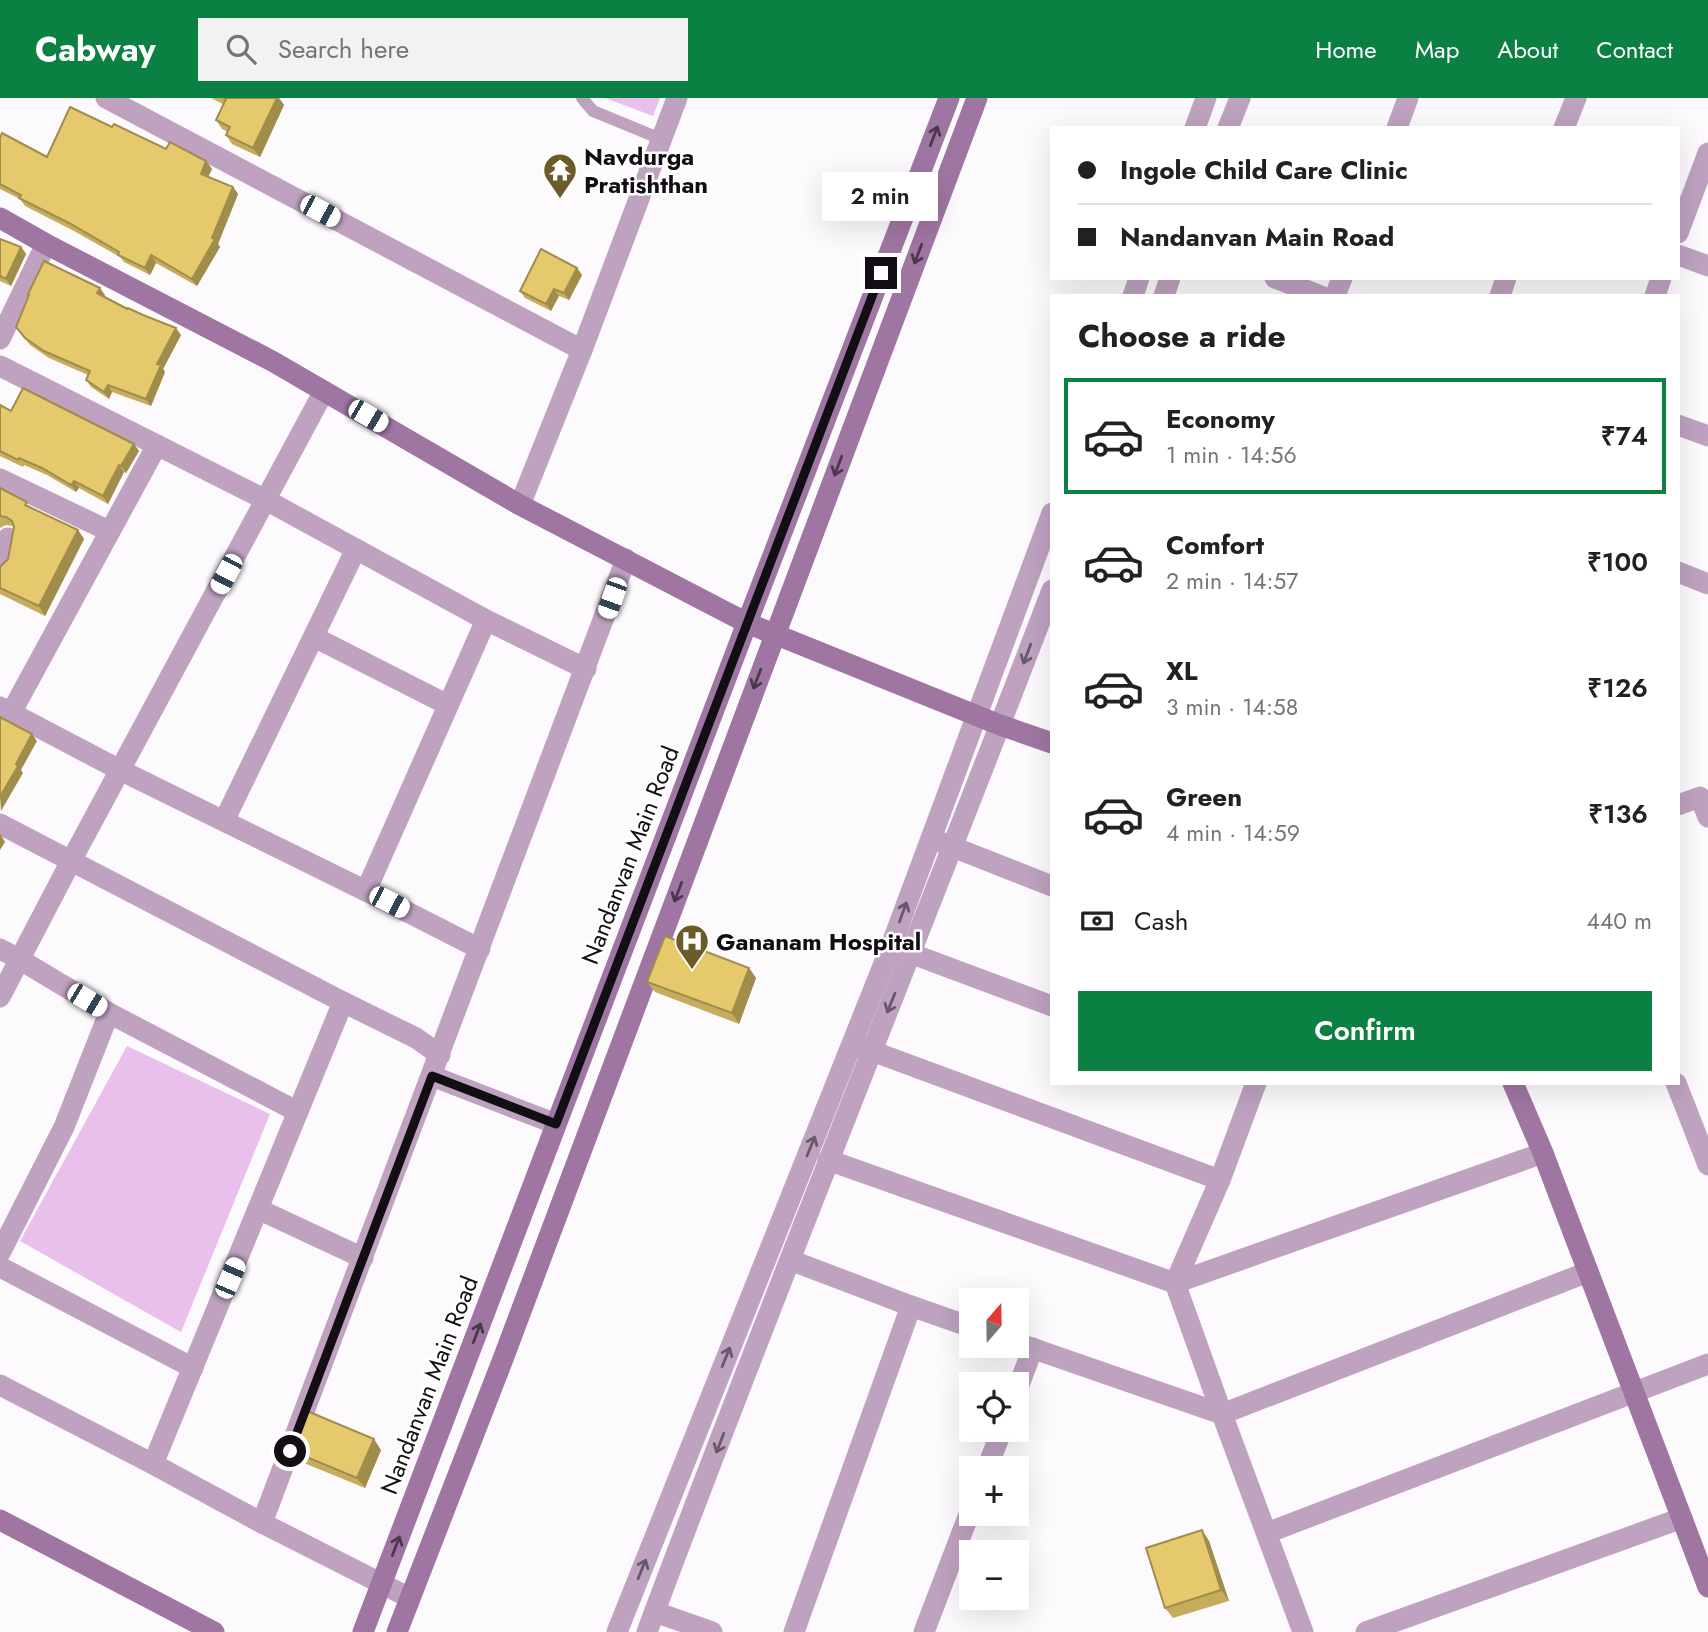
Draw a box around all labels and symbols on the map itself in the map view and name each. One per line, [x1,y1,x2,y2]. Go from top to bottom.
one-way arrow [929,126,942,148]
place label: Navdurga Pratishthan [584,139,708,202]
temple icon: Navdurga Pratishthan [541,151,579,200]
callout: 2 min [823,172,939,220]
car [297,192,344,230]
one-way arrow [911,242,923,264]
route end [865,257,897,289]
car [345,396,392,436]
one-way arrow [830,455,843,477]
car [207,551,246,597]
car [595,575,630,621]
one-way arrow [1020,642,1033,664]
one-way arrow [750,668,763,690]
street label: Nandanvan Main Road [572,741,688,969]
one-way arrow [670,881,683,903]
car [366,883,413,921]
one-way arrow [898,901,910,923]
hospital icon: Gananam Hospital [673,922,711,971]
place label: Gananam Hospital [716,924,921,959]
car [64,980,111,1020]
one-way arrow [884,991,897,1013]
one-way arrow [806,1136,819,1158]
car [213,1255,248,1301]
street label: Nandanvan Main Road [371,1271,487,1499]
north arrow [959,1288,1029,1358]
one-way arrow [472,1322,485,1344]
one-way arrow [721,1347,734,1369]
one-way arrow [712,1431,725,1453]
route start [274,1435,306,1467]
one-way arrow [391,1535,404,1557]
one-way arrow [636,1558,649,1580]

